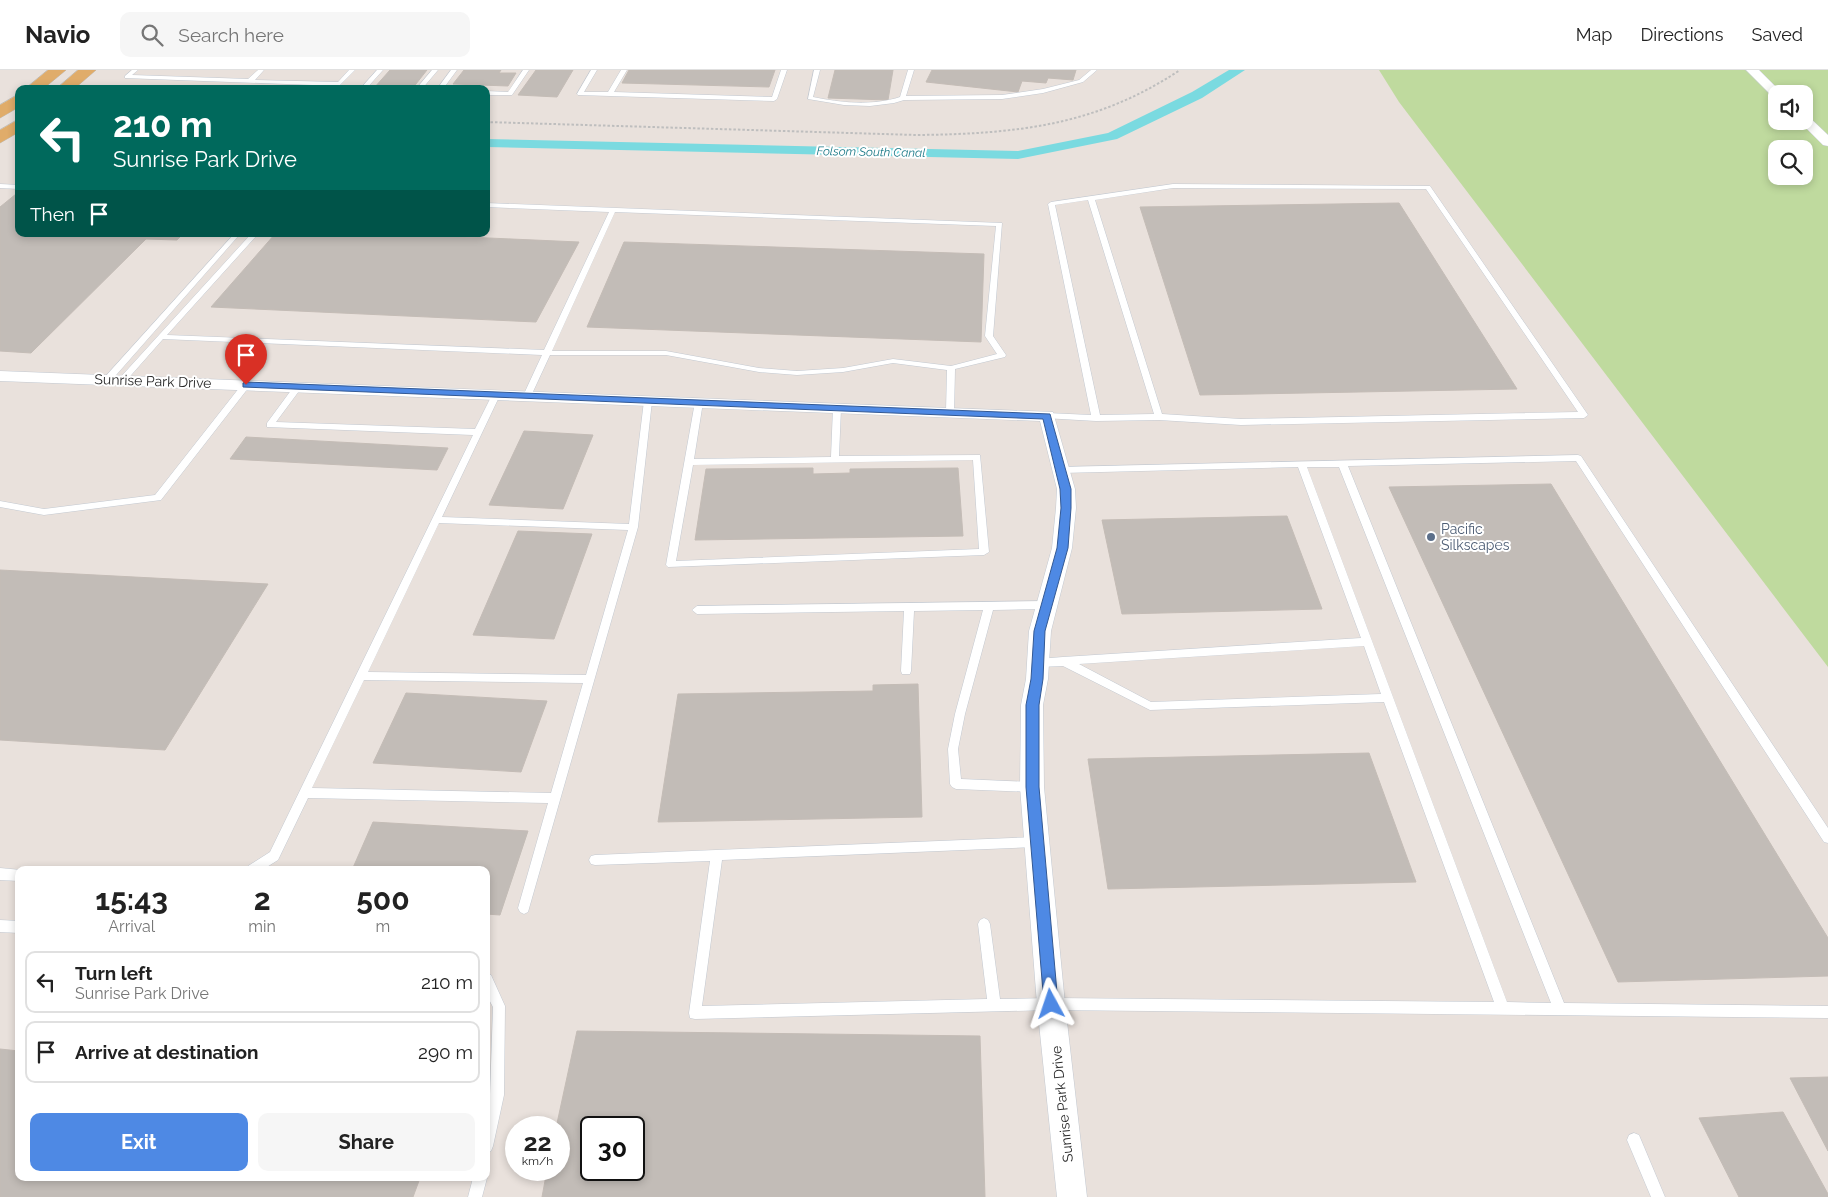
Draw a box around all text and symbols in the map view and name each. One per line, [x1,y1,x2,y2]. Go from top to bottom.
search box [120,12,470,57]
text: Navio [25,20,90,49]
icon: search [138,21,166,49]
text: Search here [178,24,284,46]
text: Map [1576,24,1612,45]
text: Directions [1640,24,1724,45]
text: Saved [1752,24,1803,45]
map controls [1768,85,1813,185]
button: sound [1768,85,1813,130]
text: 210 m [113,104,213,145]
icon: left [30,105,95,170]
button: search [1768,140,1813,185]
water label: Folsom South Canal [816,144,926,160]
text: Sunrise Park Drive [113,146,297,172]
icon: arrive [85,200,113,228]
text: Then [30,203,75,225]
pin [225,334,267,385]
icon: arrive [232,341,260,369]
street label: Sunrise Park Drive [94,371,212,391]
place label: Pacific Silkscapes [1441,521,1510,553]
marker: Pacific Silkscapes [1425,531,1437,543]
text: 15:43 [95,882,168,917]
text: 2 [254,882,271,917]
text: 500 [356,882,410,917]
text: Arrival [108,917,155,936]
text: min [248,917,276,936]
text: m [376,917,390,936]
text: Turn left [75,962,152,984]
icon: left [32,968,60,996]
text: 210 m [421,971,473,993]
position arrow [1024,977,1076,1029]
text: Sunrise Park Drive [75,984,209,1003]
icon: arrive [32,1038,60,1066]
text: Arrive at destination [75,1041,259,1063]
text: 290 m [418,1041,473,1063]
street label: Sunrise Park Drive [1048,1045,1076,1163]
button: Exit [30,1113,248,1171]
button: Share [258,1113,475,1171]
speed limit sign: 30 [580,1116,645,1181]
text: 22 [523,1127,552,1157]
text: km/h [522,1154,553,1168]

